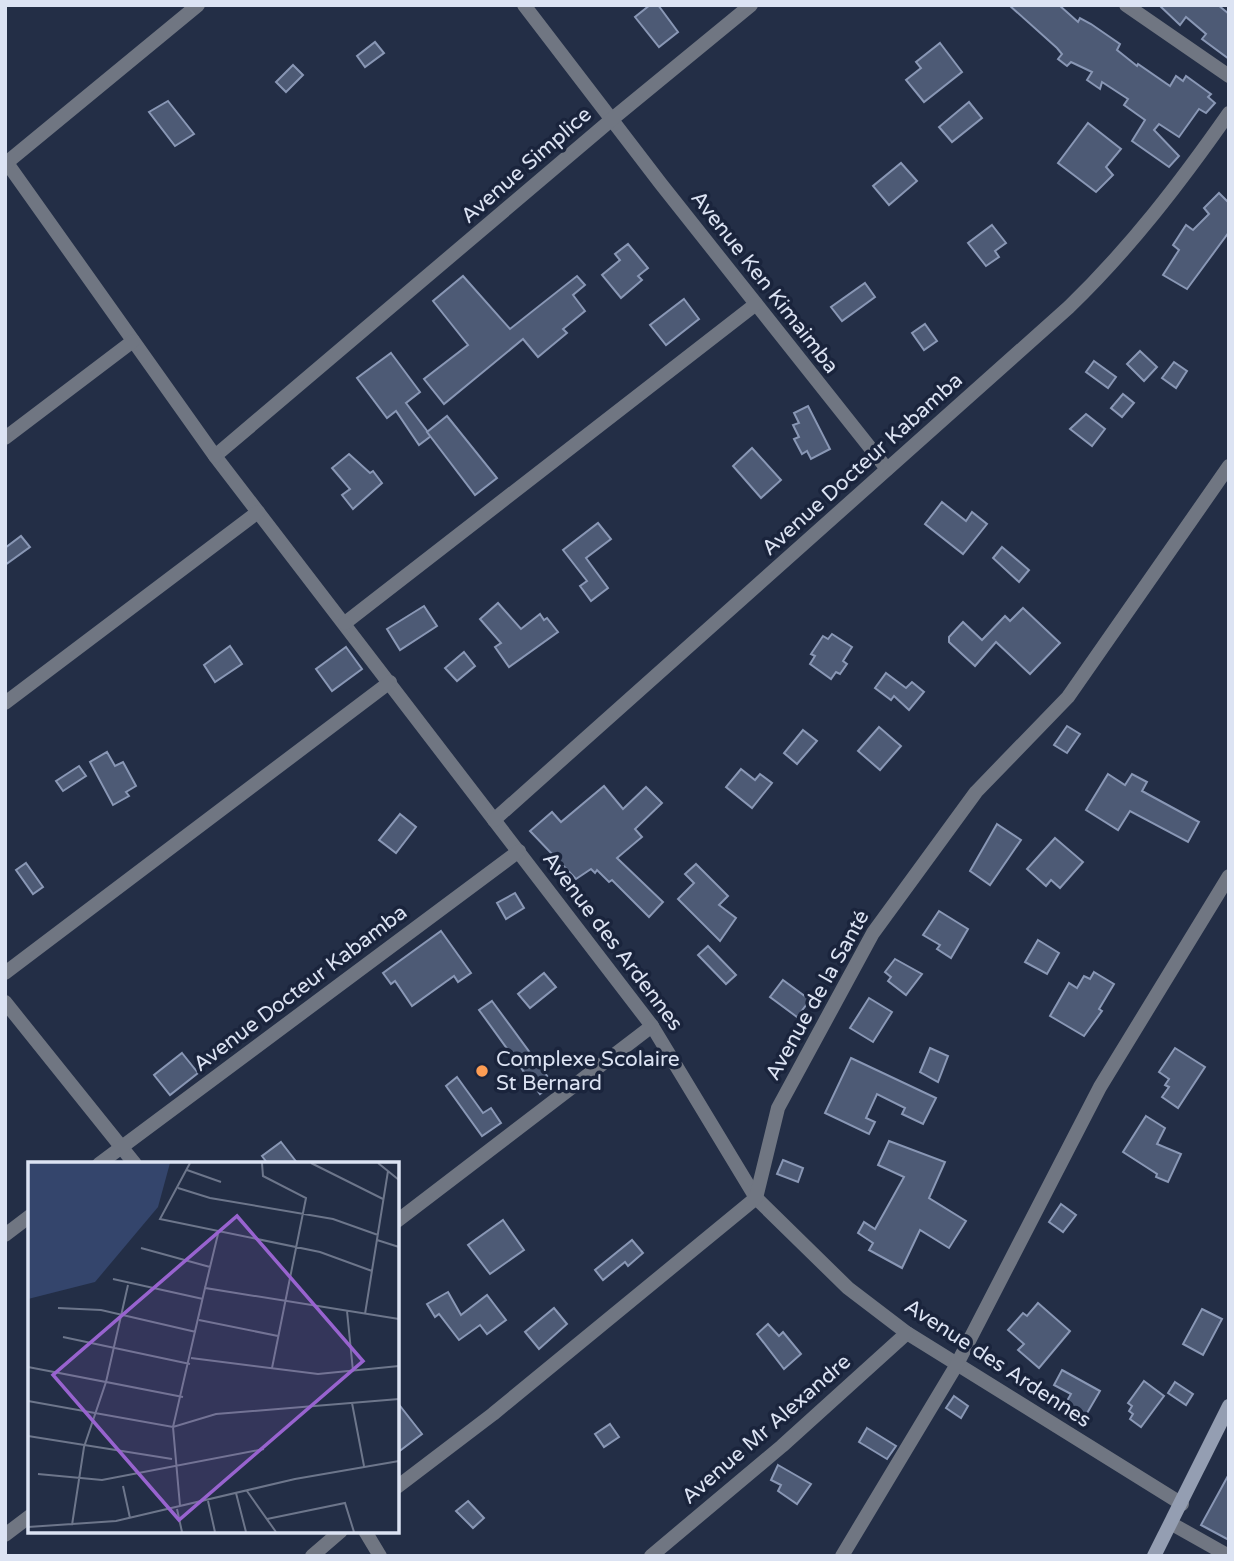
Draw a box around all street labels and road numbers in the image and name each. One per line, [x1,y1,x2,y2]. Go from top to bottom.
street label: Avenue Simplice [456,102,597,229]
street label: Avenue Ken Kimaimba [686,186,844,379]
street label: Avenue Docteur Kabamba [757,368,968,561]
street label: Avenue des Ardennes [537,847,688,1036]
street label: Avenue Docteur Kabamba [188,900,412,1077]
street label: Avenue de la Santé [760,906,875,1085]
street label: Avenue des Ardennes [900,1294,1096,1433]
street label: Avenue Mr Alexandre [677,1349,856,1510]

